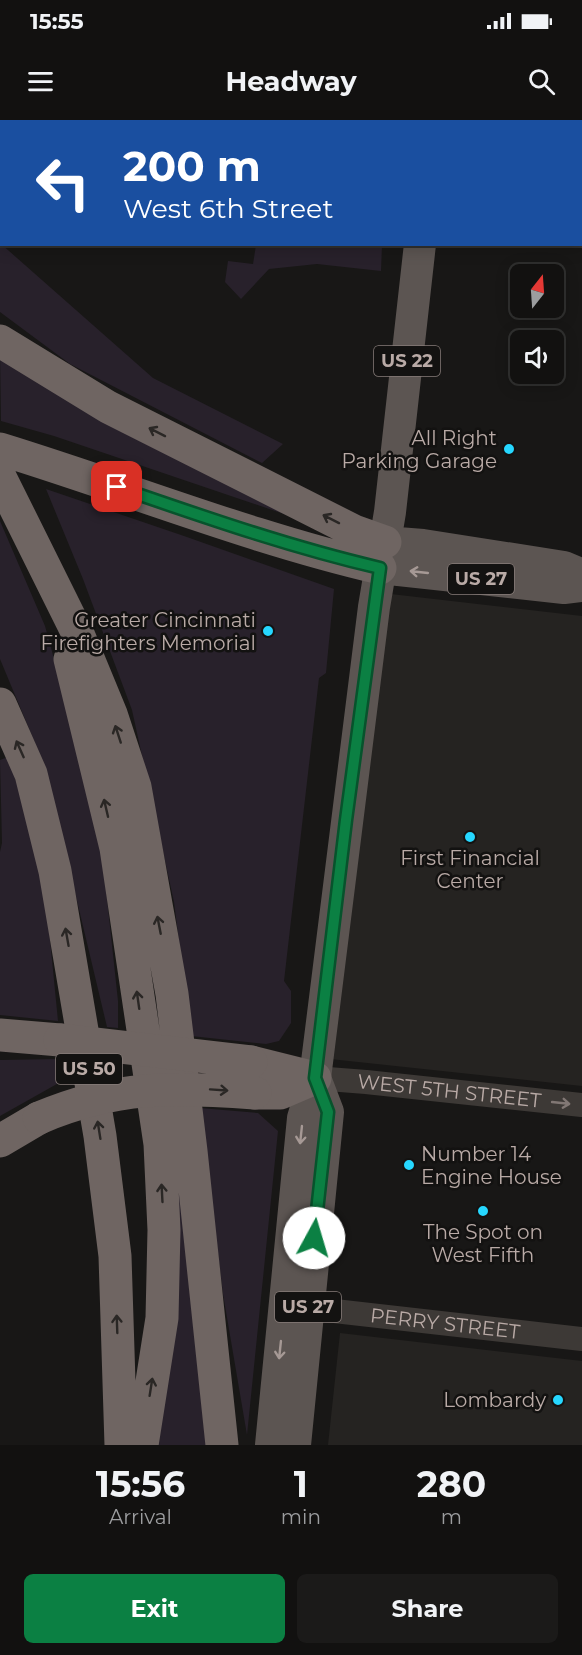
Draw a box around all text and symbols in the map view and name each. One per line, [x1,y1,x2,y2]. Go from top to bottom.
text: 15:55 [30,8,84,35]
icon: menu [24,65,57,98]
text: Headway [225,65,357,98]
icon: search [525,65,558,98]
text: 200 m [123,140,261,192]
icon: left [24,144,102,222]
text: West 6th Street [123,192,333,225]
north arrow [510,264,564,318]
map controls [510,264,564,384]
button: sound [510,330,564,384]
road number: US 22 [374,346,440,376]
one-way arrow [148,425,166,437]
place label: All Right Parking Garage [341,426,497,473]
marker: All Right Parking Garage [502,442,516,456]
pin [91,461,142,512]
icon: arrive [100,470,133,503]
one-way arrow [322,513,340,525]
road number: US 27 [448,564,514,594]
one-way arrow [410,567,430,578]
place label: Greater Cincinnati Firefighters Memorial [41,608,256,655]
marker: Greater Cincinnati Firefighters Memorial [261,624,275,638]
one-way arrow [111,725,122,744]
one-way arrow [14,740,25,758]
one-way arrow [100,798,112,817]
marker: First Financial Center [463,830,477,844]
place label: First Financial Center [400,846,540,893]
one-way arrow [153,915,164,935]
one-way arrow [61,928,72,948]
one-way arrow [132,991,143,1010]
road number: US 50 [56,1054,122,1084]
street label: WEST 5TH STREET [356,1069,543,1113]
one-way arrow [209,1085,229,1096]
one-way arrow [551,1098,571,1109]
one-way arrow [94,1120,105,1140]
one-way arrow [295,1124,306,1144]
place label: Number 14 Engine House [421,1142,562,1189]
marker: Number 14 Engine House [402,1158,416,1172]
one-way arrow [157,1184,168,1204]
marker: The Spot on West Fifth [476,1204,490,1218]
position arrow [282,1206,346,1270]
place label: The Spot on West Fifth [423,1220,543,1267]
road number: US 27 [275,1292,341,1322]
street label: PERRY STREET [369,1303,522,1344]
one-way arrow [111,1314,123,1334]
one-way arrow [274,1339,285,1359]
one-way arrow [146,1378,157,1398]
place label: Lombardy [443,1388,546,1412]
marker: Lombardy [551,1393,565,1407]
text: 15:56 [96,1462,185,1506]
text: 1 [294,1462,308,1506]
text: 280 [417,1462,486,1506]
text: Arrival [109,1505,172,1529]
text: min [281,1505,321,1529]
text: m [441,1505,462,1529]
button: Exit [24,1574,285,1643]
button: Share [297,1574,558,1643]

